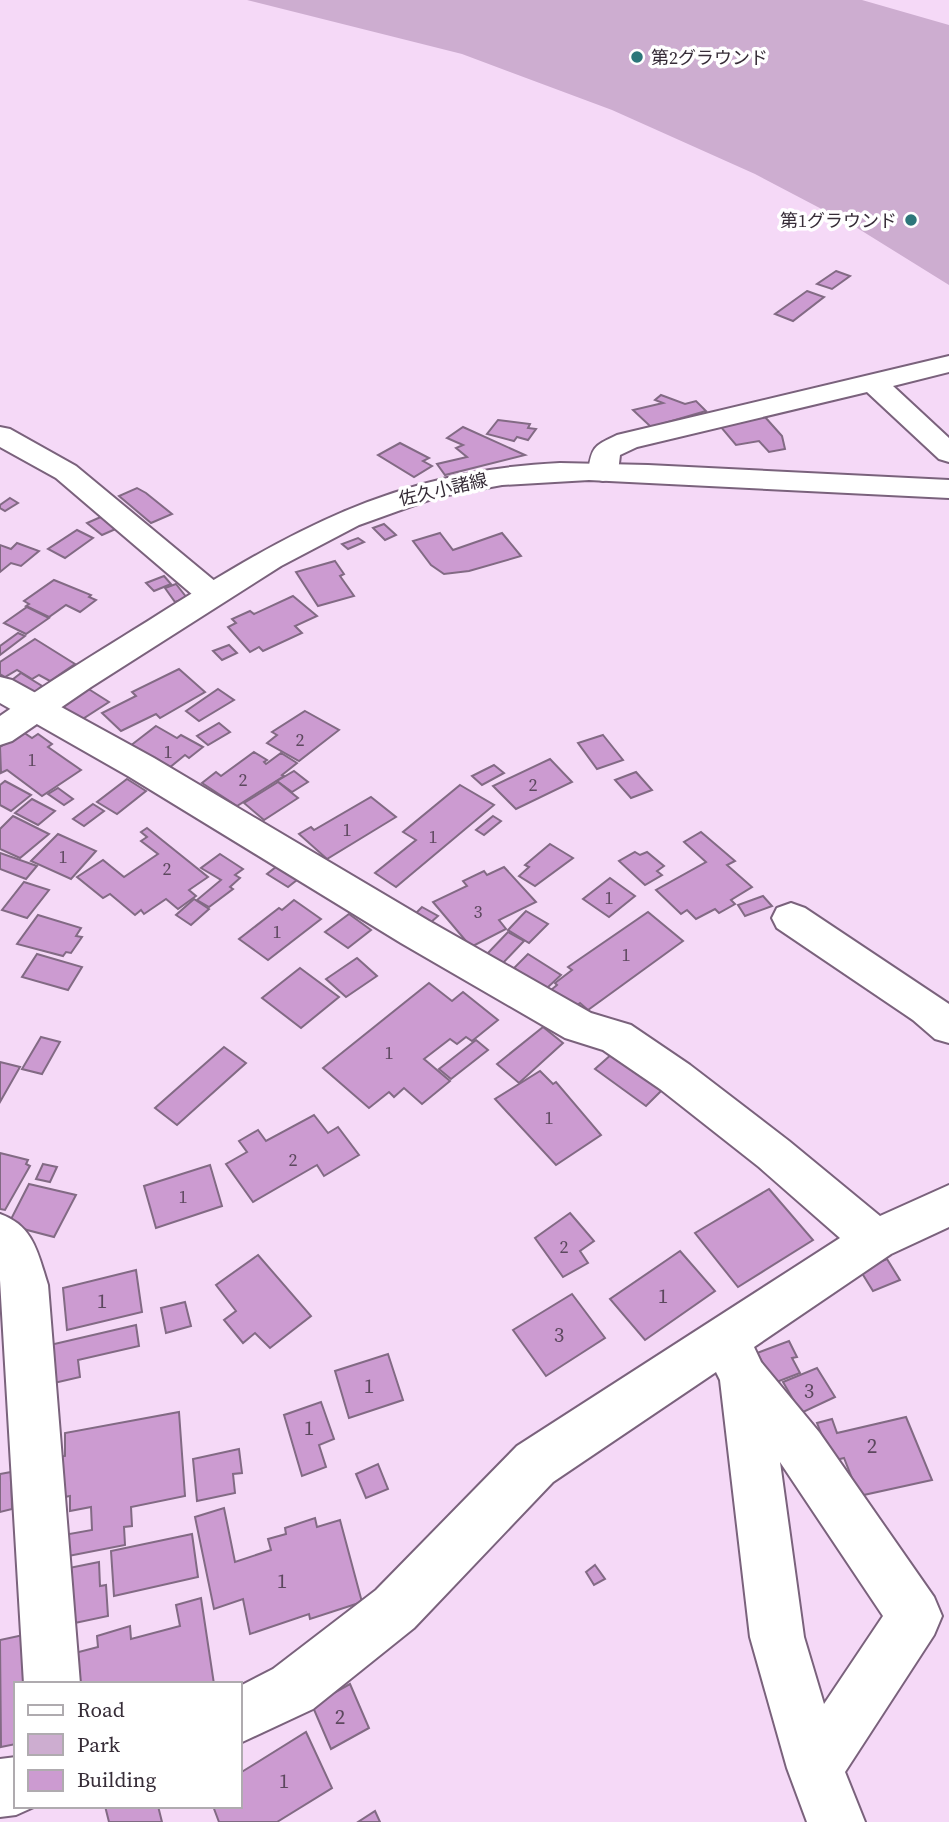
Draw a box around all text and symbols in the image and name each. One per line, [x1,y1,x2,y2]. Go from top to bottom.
place label: 第2グラウンド [651,45,768,70]
marker: 第2グラウンド [629,49,645,65]
place label: 第1グラウンド [780,208,897,233]
marker: 第1グラウンド [903,212,919,228]
street label: 佐久小諸線 [396,467,490,511]
house number: 2 [296,727,305,752]
house number: 1 [164,739,173,764]
house number: 1 [28,747,37,772]
house number: 2 [239,767,248,792]
house number: 2 [529,772,538,797]
house number: 1 [343,817,352,842]
house number: 1 [429,824,438,849]
house number: 1 [59,844,68,869]
house number: 2 [163,856,172,881]
house number: 1 [605,885,614,910]
house number: 3 [474,899,483,924]
house number: 1 [273,919,282,944]
house number: 1 [622,942,631,967]
house number: 1 [385,1040,394,1065]
house number: 1 [545,1105,554,1130]
house number: 2 [289,1147,298,1172]
house number: 1 [179,1184,188,1209]
house number: 2 [560,1234,569,1259]
house number: 1 [658,1281,668,1310]
house number: 1 [97,1286,107,1315]
house number: 3 [554,1320,564,1349]
house number: 1 [364,1371,374,1400]
house number: 3 [804,1376,814,1405]
house number: 1 [304,1413,314,1442]
house number: 2 [867,1431,877,1460]
house number: 1 [277,1566,287,1595]
legend [14,1682,242,1808]
text: Road [77,1695,125,1724]
house number: 2 [335,1702,345,1731]
text: Park [77,1730,121,1759]
text: Building [77,1765,156,1794]
house number: 1 [279,1766,289,1795]

